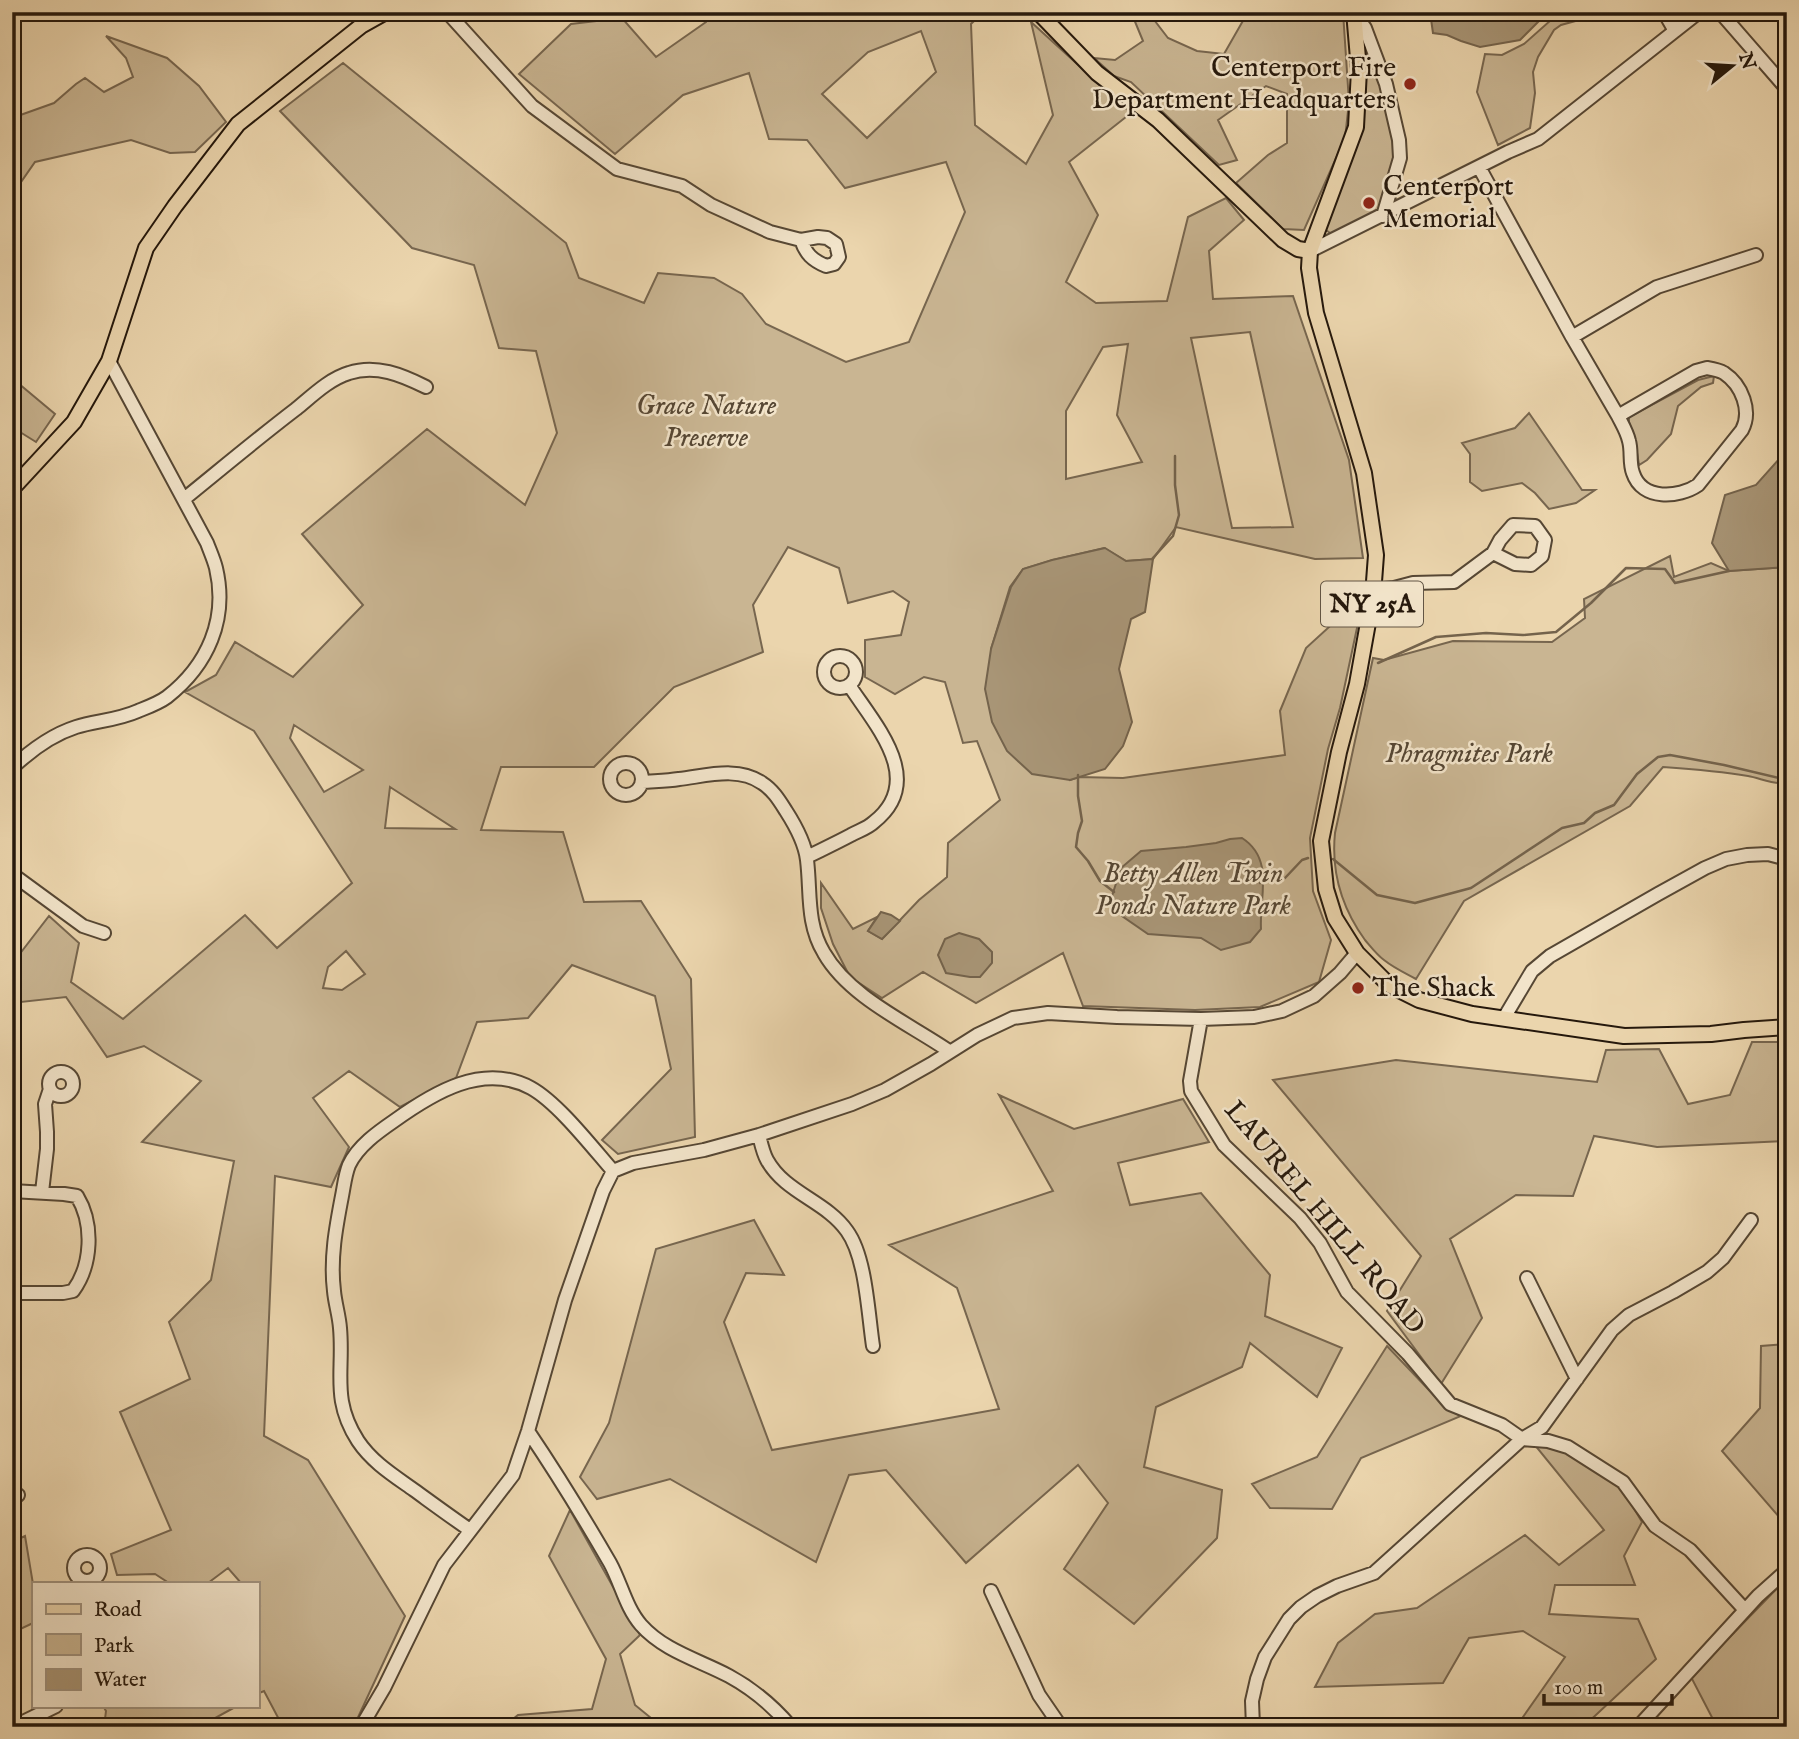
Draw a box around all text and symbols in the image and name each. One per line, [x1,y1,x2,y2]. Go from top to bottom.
north arrow [1698,32,1768,102]
text: N [1732,49,1760,73]
place label: Centerport Fire Department Headquarters [1092,51,1396,118]
marker: Centerport Fire Department Headquarters [1402,76,1418,92]
place label: Centerport Memorial [1383,170,1514,237]
marker: Centerport Memorial [1361,195,1377,211]
park label: Grace Nature Preserve [636,389,777,456]
road number: NY 25A [1321,582,1423,626]
park label: Phragmites Park [1385,737,1553,772]
park label: Betty Allen Twin Ponds Nature Park [1095,857,1291,924]
place label: The Shack [1372,971,1496,1006]
marker: The Shack [1350,980,1366,996]
street label: LAUREL HILL ROAD [1216,1094,1432,1342]
legend [32,1582,259,1708]
text: Road [94,1597,142,1624]
text: Park [94,1633,135,1660]
scale bar [1544,1662,1671,1706]
text: Water [94,1667,147,1694]
text: 100 m [1554,1675,1603,1702]

